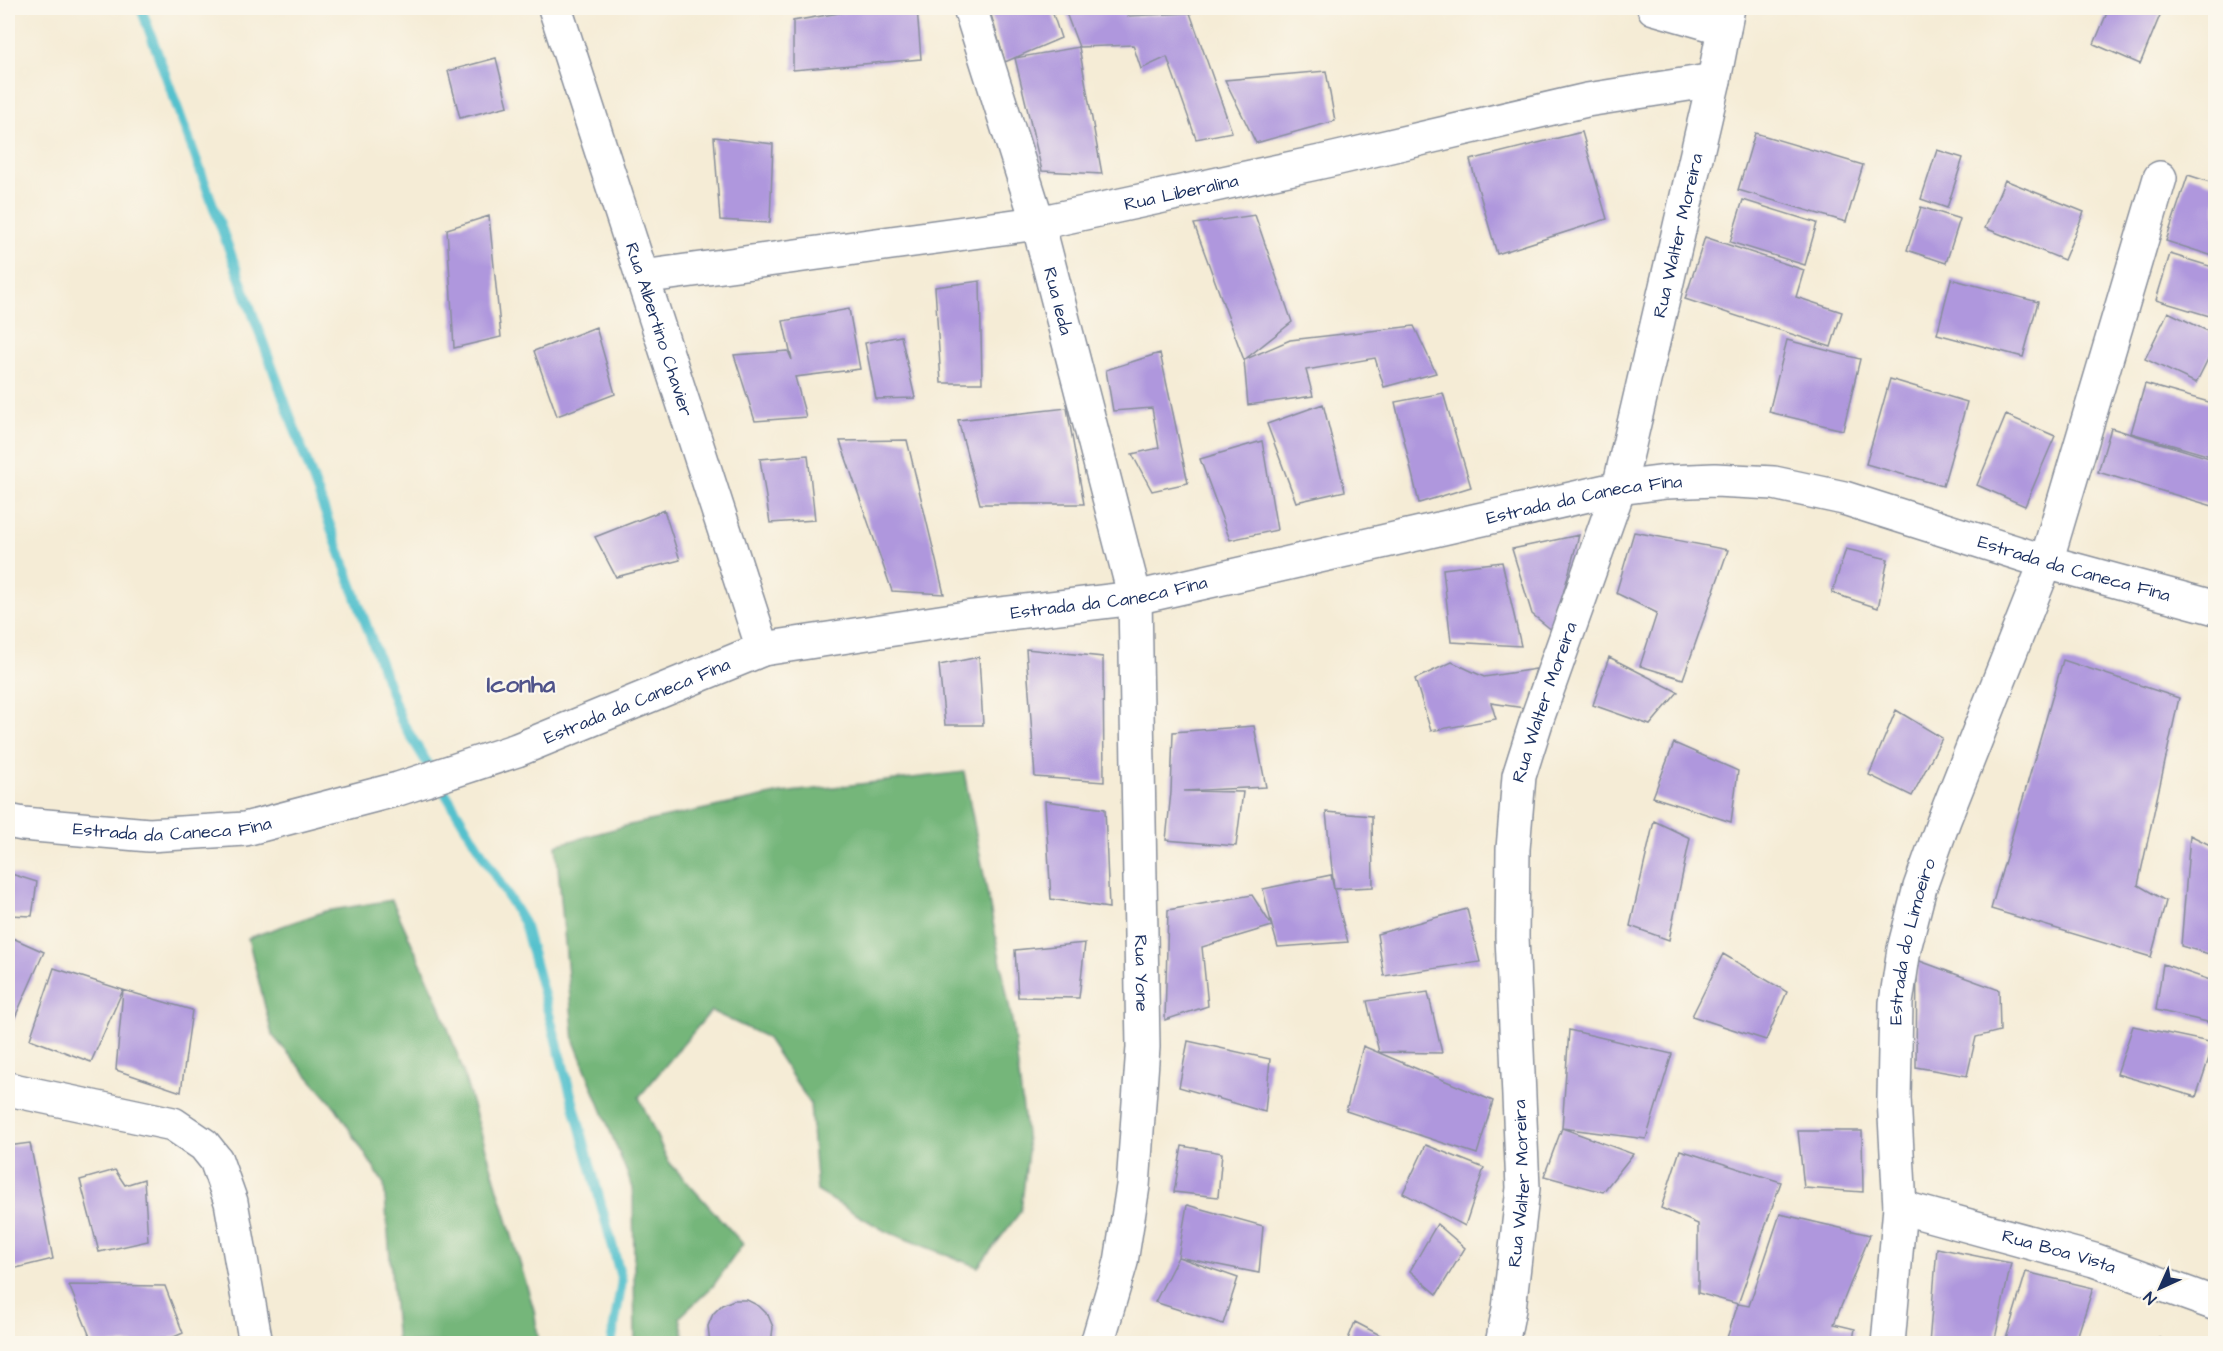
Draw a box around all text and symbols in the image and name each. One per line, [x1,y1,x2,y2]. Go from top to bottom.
street label: Rua Walter Moreira [1647,151,1709,320]
street label: Rua Liberalina [1122,168,1241,217]
street label: Rua Albertino Chavier [619,239,699,420]
street label: Rua Ieda [1037,264,1079,338]
street label: Estrada da Caneca Fina [1484,469,1683,530]
street label: Estrada da Caneca Fina [1975,529,2173,608]
street label: Estrada da Caneca Fina [1009,569,1210,625]
street label: Rua Walter Moreira [1505,618,1583,786]
street label: Estrada da Caneca Fina [540,651,734,750]
district label: Iconha [487,668,556,702]
street label: Estrada da Caneca Fina [72,810,274,848]
street label: Estrada do Limoeiro [1883,855,1942,1025]
street label: Rua Yone [1129,934,1155,1012]
street label: Rua Walter Moreira [1501,1099,1536,1268]
street label: Rua Boa Vista [1999,1223,2119,1279]
north arrow [2130,1258,2190,1318]
text: N [2139,1287,2161,1309]

